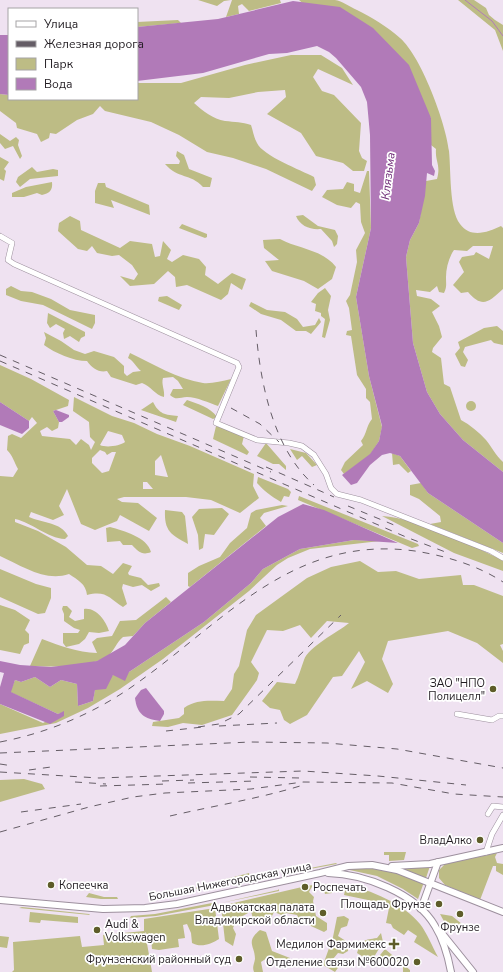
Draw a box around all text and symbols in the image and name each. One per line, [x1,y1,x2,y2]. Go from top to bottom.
legend [8,8,138,100]
text: Улица [43,16,78,32]
text: Железная дорога [44,36,144,52]
text: Парк [44,56,74,72]
text: Вода [44,76,72,92]
water label: Клязьма [377,151,399,201]
place label: ЗАО "НПО Полицелл" [428,676,485,704]
marker: ЗАО "НПО Полицелл" [488,684,498,694]
place label: ВладАлко [419,833,472,848]
marker: ВладАлко [475,835,485,845]
street label: Большая Нижегородская улица [148,858,313,905]
place label: Копеечка [59,878,108,893]
marker: Копеечка [46,880,56,890]
place label: Роспечать [313,880,366,895]
marker: Роспечать [300,882,310,892]
place label: Площадь Фрунзе [341,897,431,912]
marker: Площадь Фрунзе [434,899,444,909]
place label: Адвокатская палата Владимирской области [195,900,315,928]
marker: Адвокатская палата Владимирской области [318,908,328,918]
marker: Фрунзе [455,909,465,919]
place label: Audi & Volkswagen [104,917,165,945]
place label: Фрунзе [440,920,480,935]
marker: Audi & Volkswagen [92,925,102,935]
place label: Медилон Фармимекс [276,937,386,952]
marker: Медилон Фармимекс [389,939,399,949]
place label: Фрунзенский районный суд [86,952,231,967]
marker: Фрунзенский районный суд [234,954,244,964]
place label: Отделение связи №600020 [266,955,409,970]
marker: Отделение связи №600020 [412,957,422,967]

